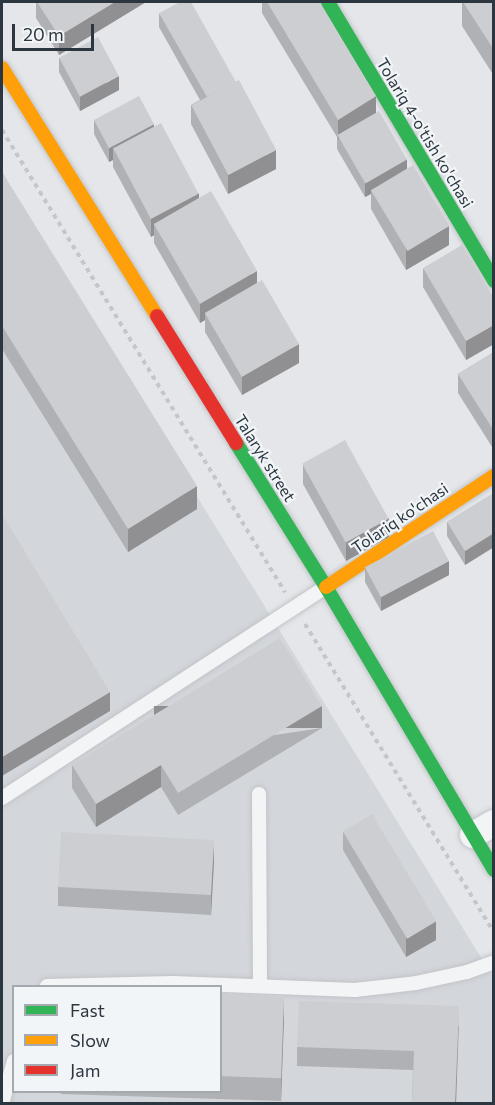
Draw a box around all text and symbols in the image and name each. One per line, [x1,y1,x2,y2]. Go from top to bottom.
scale bar [15,12,98,50]
text: 20 m [23,23,64,45]
street label: Tolariq 4-o'tish ko'chasi [373,55,477,211]
street label: Talaryk street [231,411,299,505]
street label: Tolariq ko'chasi [348,479,452,557]
legend [12,985,222,1093]
text: Fast [70,999,105,1021]
text: Slow [70,1029,110,1051]
text: Jam [70,1059,100,1081]

